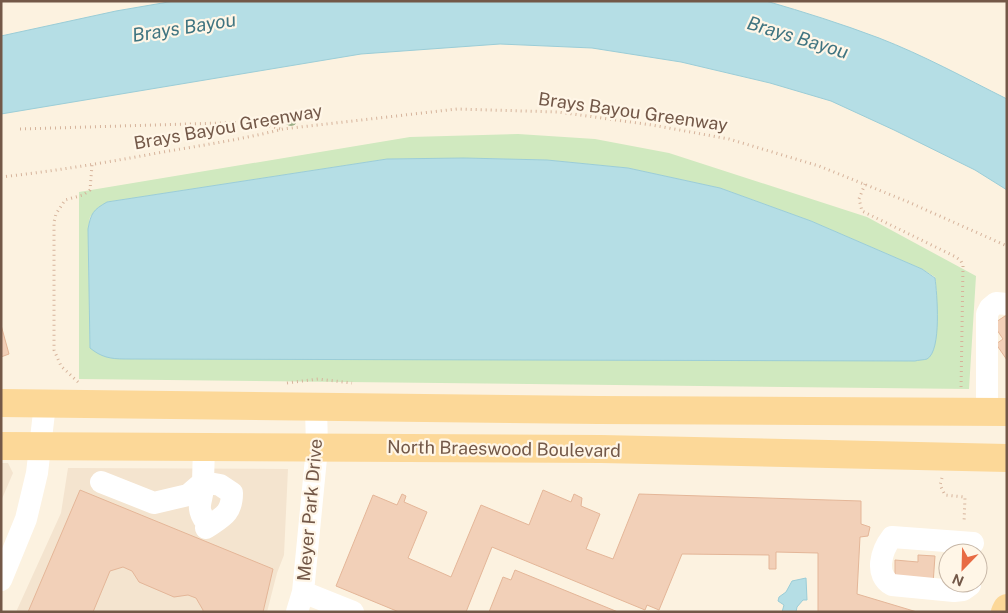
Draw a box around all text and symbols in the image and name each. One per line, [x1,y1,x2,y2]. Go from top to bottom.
water label: Brays Bayou [131,8,237,46]
water label: Brays Bayou [745,11,851,63]
street label: Brays Bayou Greenway [537,88,730,135]
street label: Brays Bayou Greenway [132,100,324,153]
street label: North Braeswood Boulevard [387,436,621,461]
street label: Meyer Park Drive [293,438,326,582]
north arrow [938,543,988,593]
text: N [950,570,966,589]

